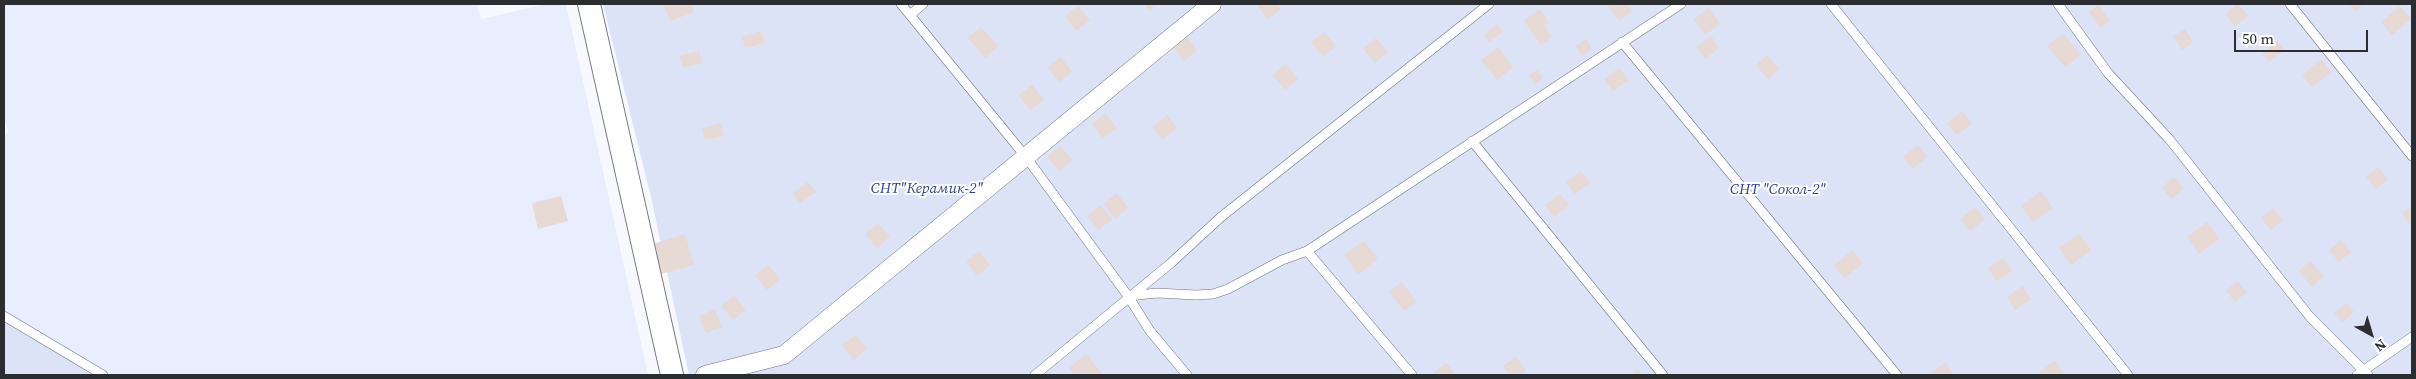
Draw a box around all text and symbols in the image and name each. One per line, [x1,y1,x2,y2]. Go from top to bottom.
scale bar [2236,20,2370,52]
text: 50 m [2242,28,2274,49]
park label: СНТ"Керамик-2" [871,180,983,198]
park label: СНТ "Сокол-2" [1730,181,1826,199]
north arrow [2346,309,2396,359]
text: N [2370,335,2391,357]

